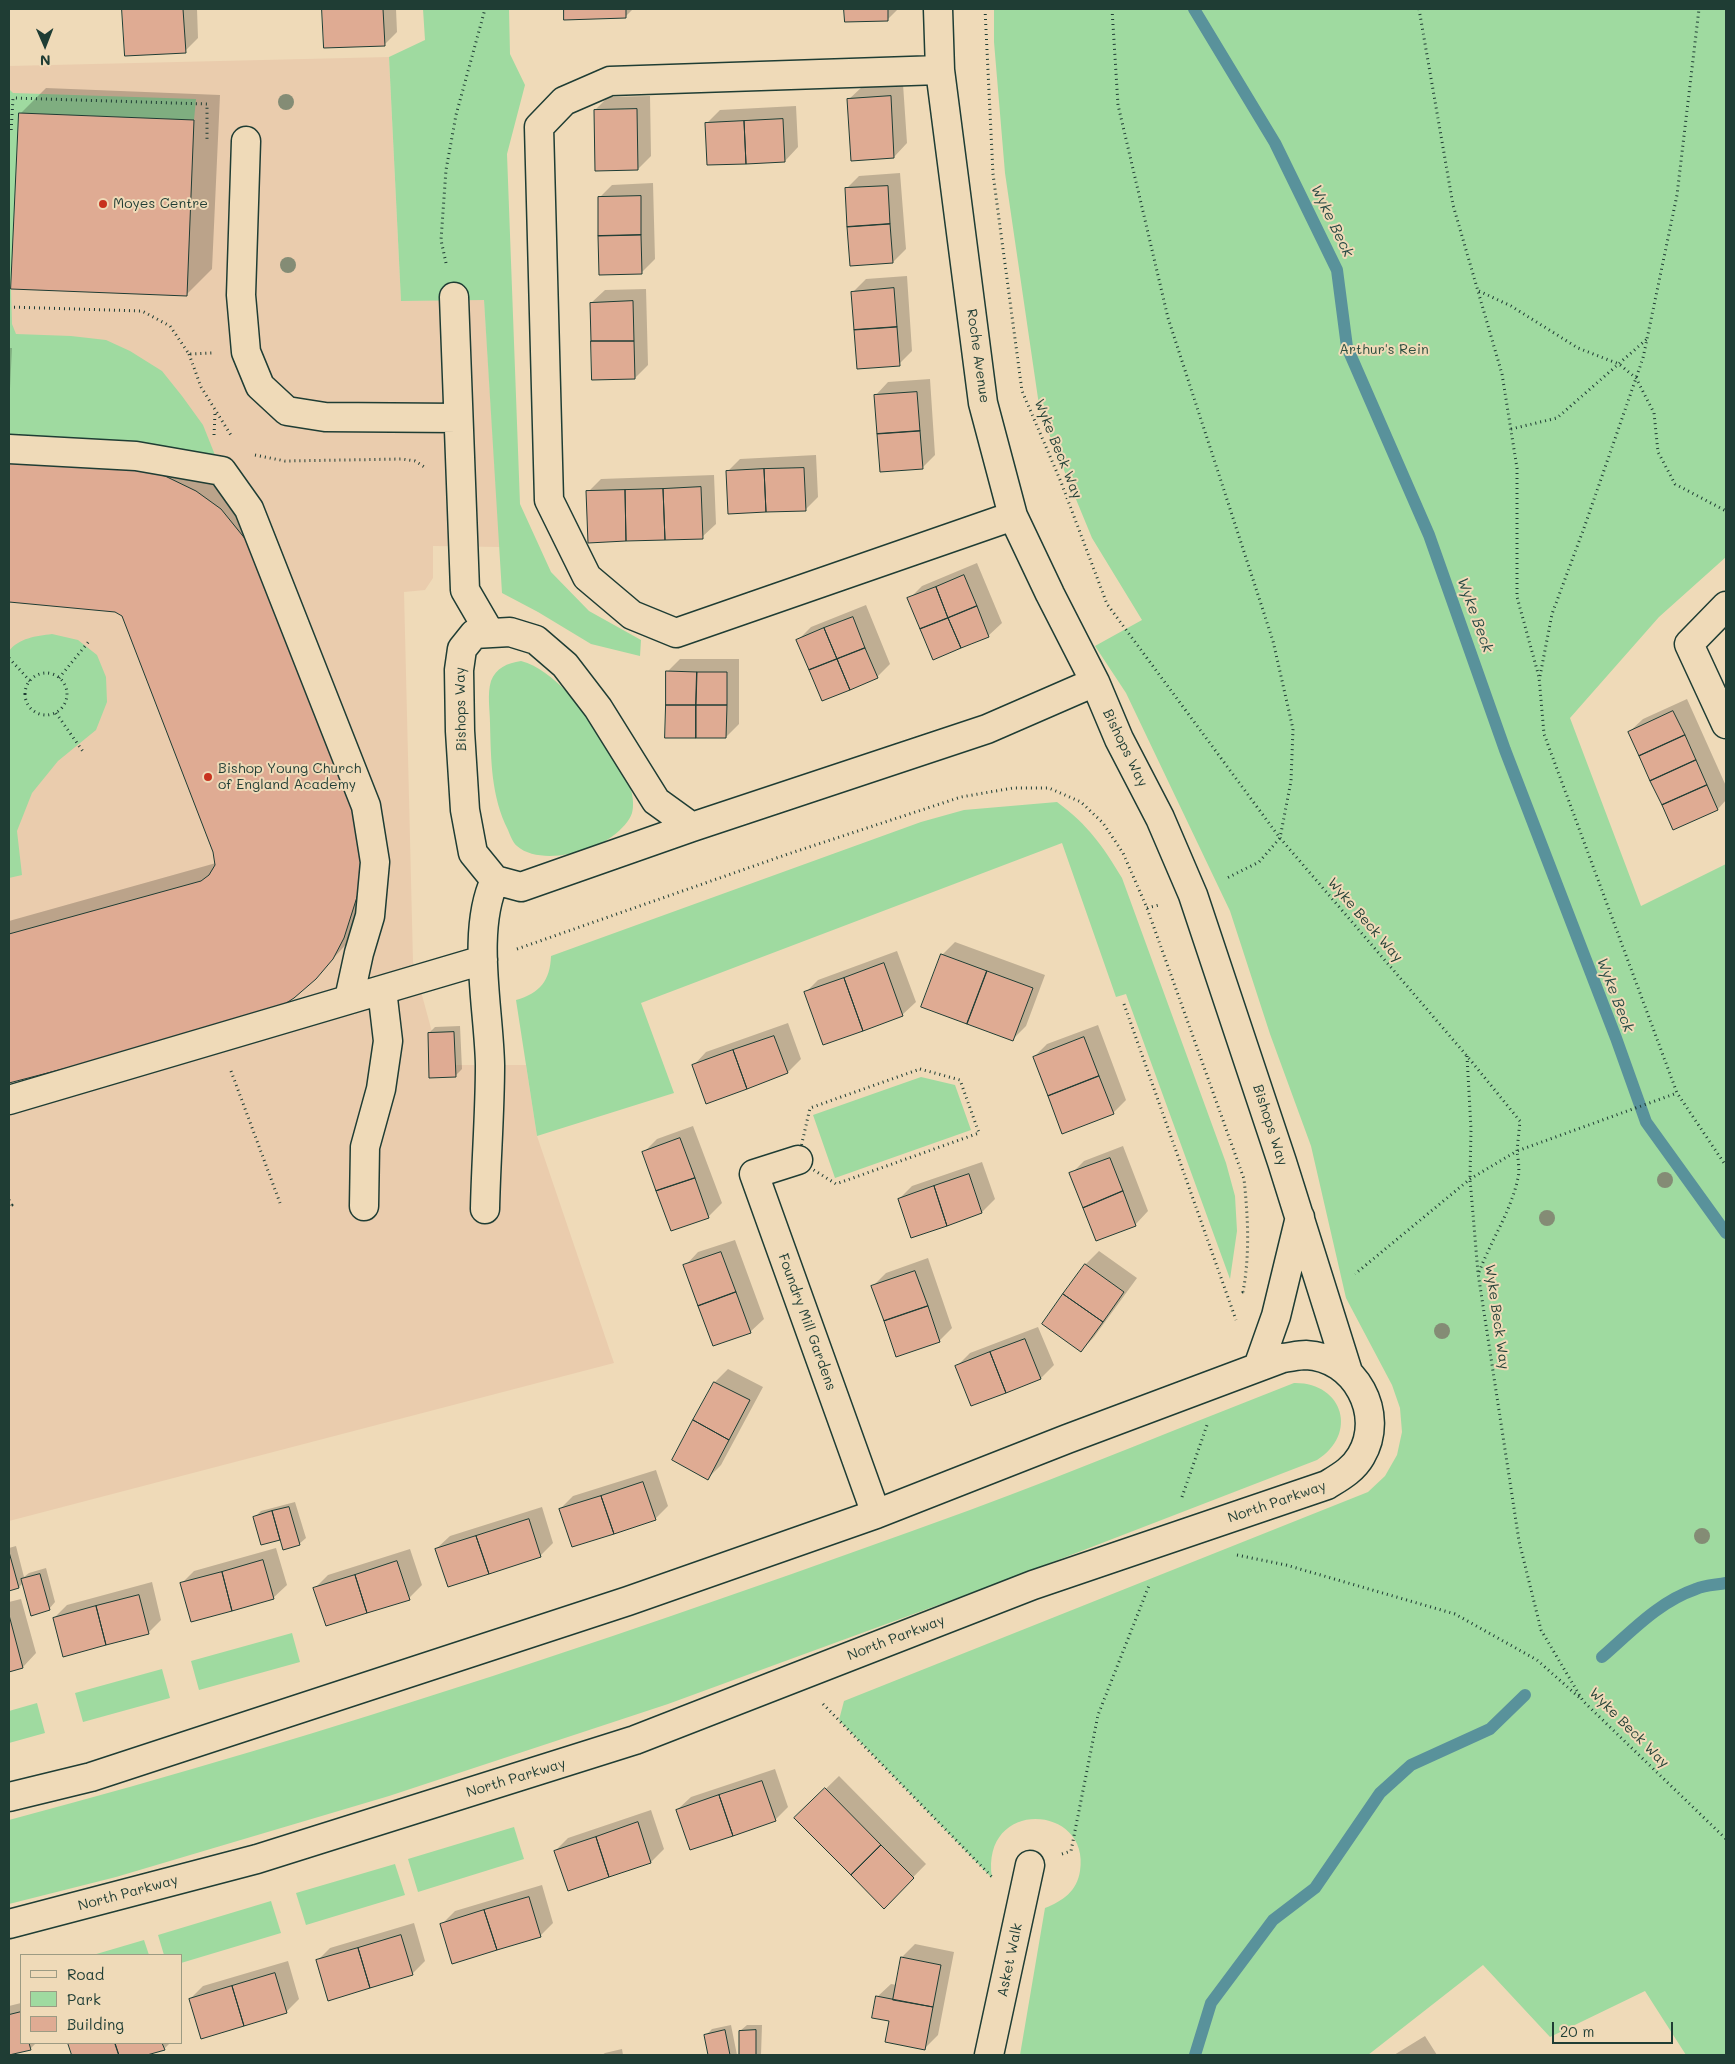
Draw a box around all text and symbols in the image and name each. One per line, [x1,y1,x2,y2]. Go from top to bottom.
north arrow [20,20,70,70]
text: N [40,51,51,70]
water label: Wyke Beck [1307,182,1357,260]
place label: Moyes Centre [113,196,208,212]
marker: Moyes Centre [97,198,109,210]
street label: Roche Avenue [963,308,993,404]
park label: Arthur's Rein [1339,342,1429,358]
street label: Wyke Beck Way [1030,397,1086,501]
water label: Wyke Beck [1453,575,1497,655]
street label: Bishops Way [452,667,470,751]
street label: Bishops Way [1099,706,1151,790]
place label: Bishop Young Church of England Academy [218,761,361,794]
marker: Bishop Young Church of England Academy [202,771,214,783]
street label: Wyke Beck Way [1324,874,1406,966]
water label: Wyke Beck [1593,955,1637,1035]
street label: Bishops Way [1249,1082,1291,1168]
street label: Foundry Mill Gardens [774,1251,840,1393]
street label: Wyke Beck Way [1481,1263,1513,1371]
street label: North Parkway [1226,1477,1328,1527]
street label: North Parkway [845,1612,947,1664]
street label: Wyke Beck Way [1586,1685,1672,1771]
street label: North Parkway [464,1755,568,1801]
street label: North Parkway [76,1872,180,1914]
street label: Asket Walk [994,1921,1026,1999]
legend [20,1954,182,2044]
text: Road [67,1964,104,1984]
text: Park [67,1989,101,2009]
scale bar [1555,2012,1676,2044]
text: Building [67,2014,124,2034]
text: 20 m [1560,2021,1594,2041]

